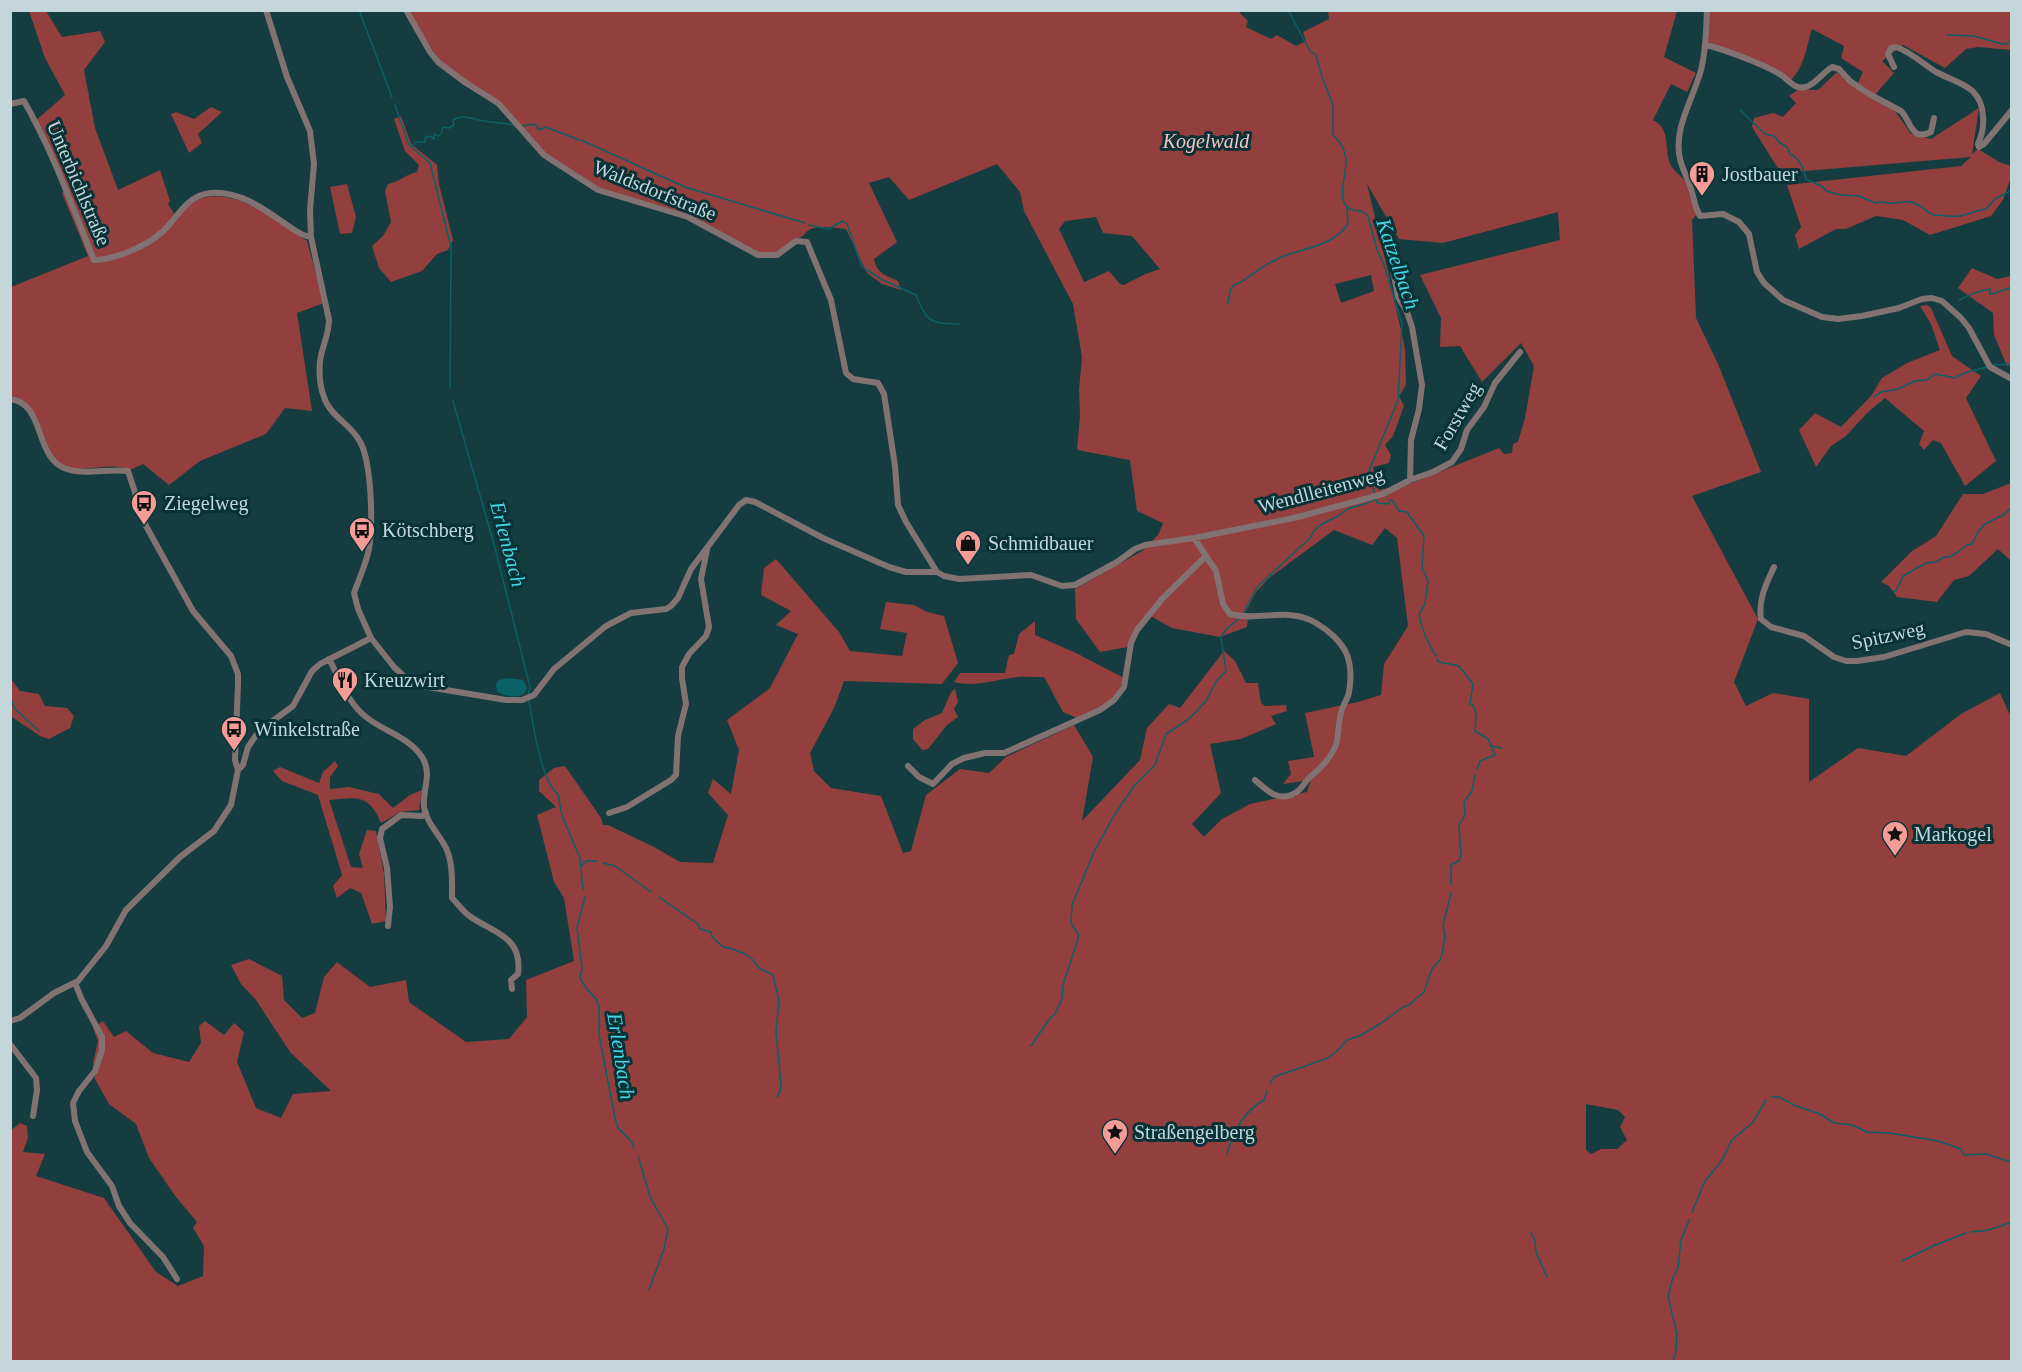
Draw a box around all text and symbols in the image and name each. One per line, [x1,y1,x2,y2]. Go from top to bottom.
street label: Unterbichlstraße [43,117,115,249]
park label: Kogelwald [1162,130,1250,153]
street label: Waldsdorfstraße [590,155,720,225]
building icon: Jostbauer [1687,159,1717,197]
place label: Jostbauer [1722,163,1798,185]
water label: Katzelbach [1371,214,1425,313]
street label: Forstweg [1429,378,1486,454]
street label: Wendlleitenweg [1256,463,1387,518]
bus stop icon: Ziegelweg [129,488,159,526]
place label: Ziegelweg [164,492,248,515]
water label: Erlenbach [485,498,531,589]
bus stop icon: Kötschberg [347,515,377,553]
place label: Kötschberg [382,519,474,542]
shop icon: Schmidbauer [953,528,983,566]
place label: Schmidbauer [988,532,1094,554]
street label: Spitzweg [1849,617,1927,654]
restaurant icon: Kreuzwirt [330,665,360,703]
place label: Kreuzwirt [364,669,446,691]
bus stop icon: Winkelstraße [219,714,249,752]
place label: Winkelstraße [254,718,360,740]
place icon: Markogel [1880,819,1910,857]
place label: Markogel [1914,823,1992,846]
water label: Erlenbach [602,1010,640,1101]
place icon: Straßengelberg [1100,1117,1130,1155]
place label: Straßengelberg [1134,1121,1255,1144]

